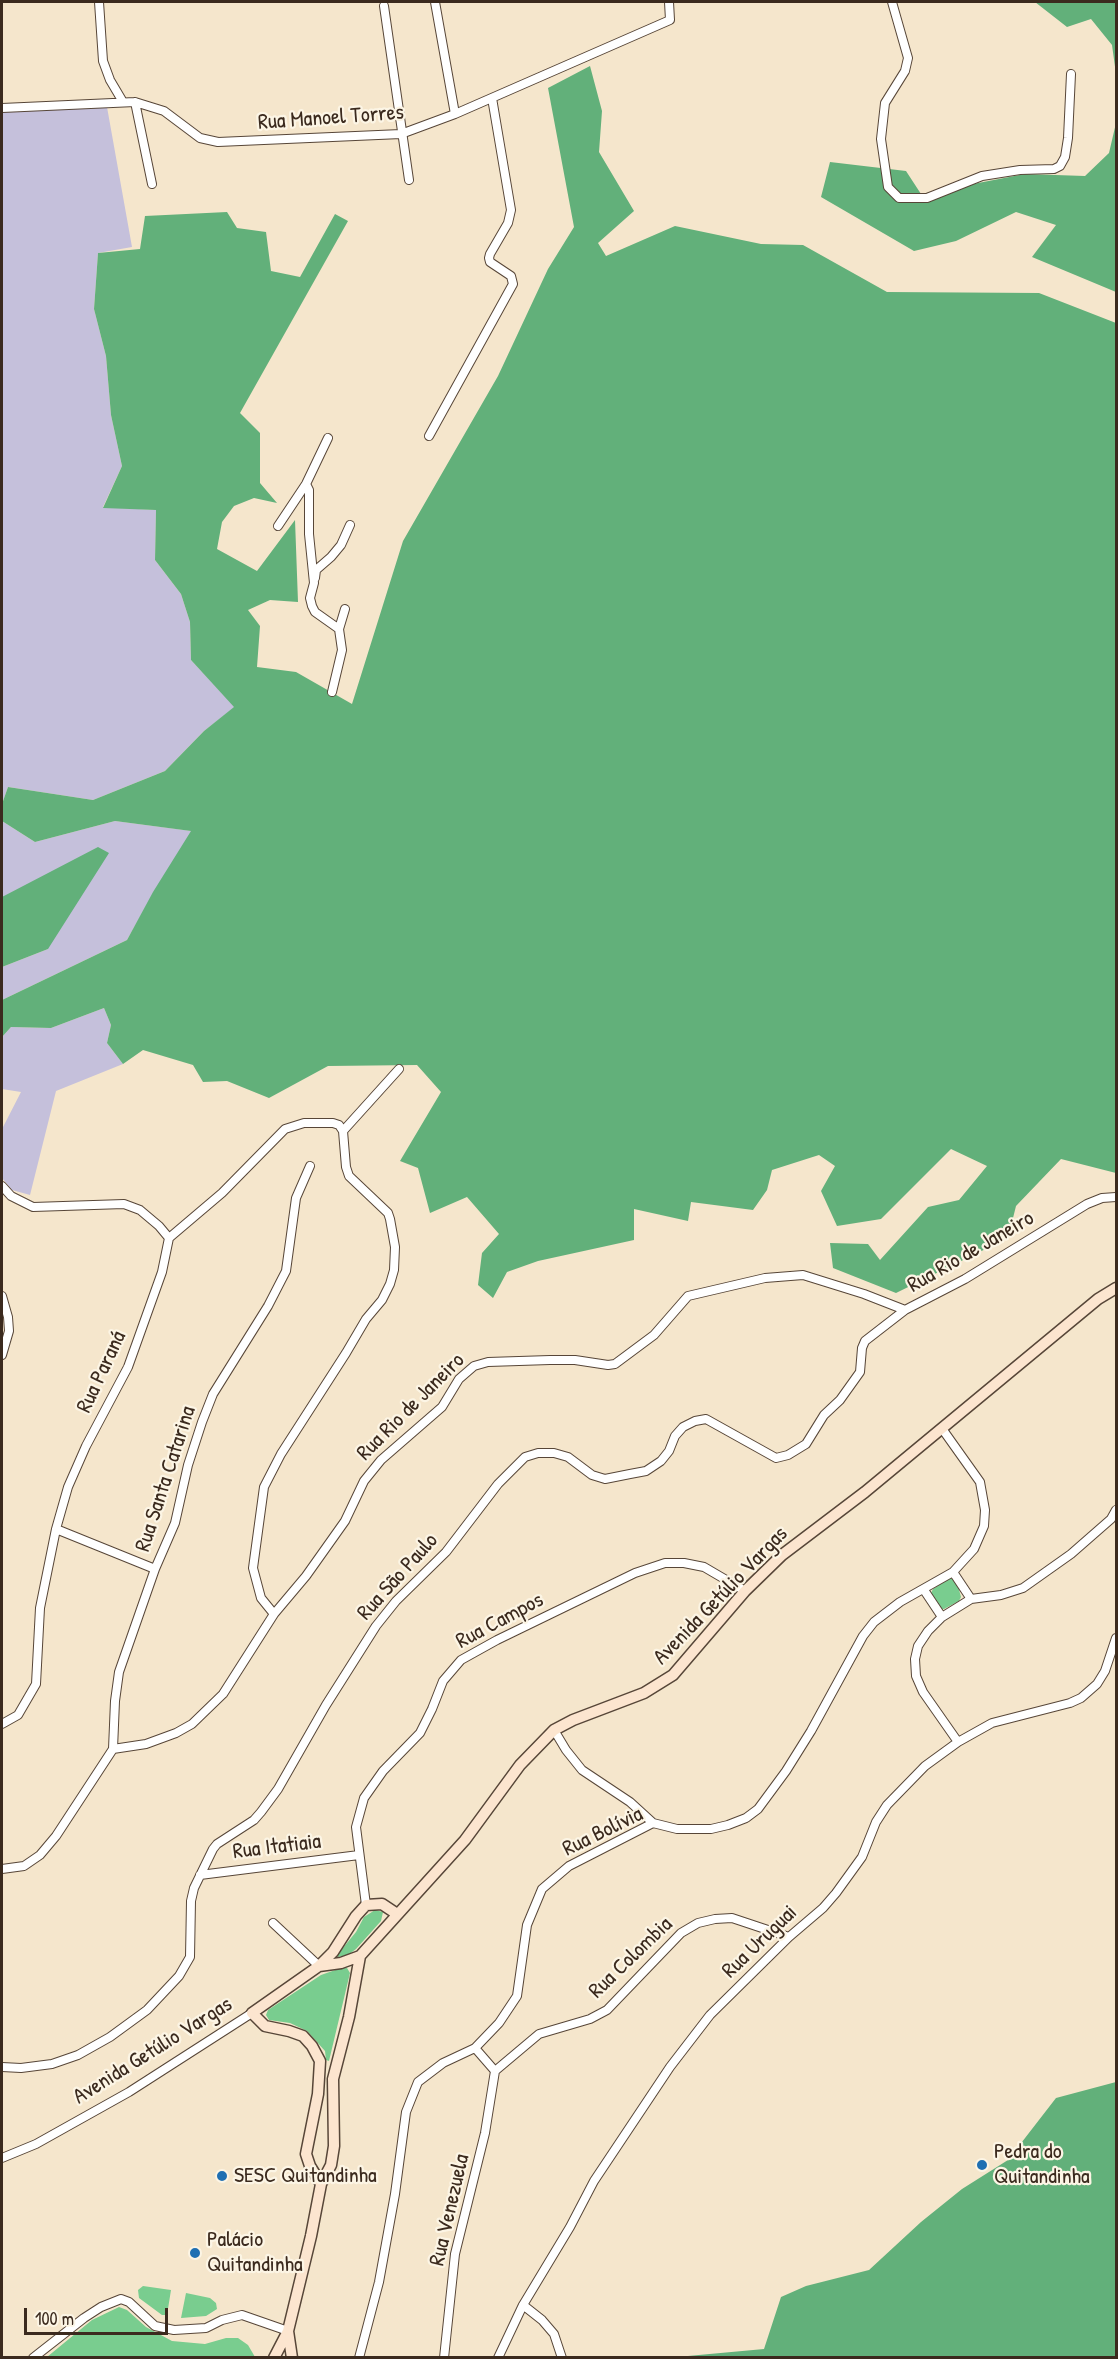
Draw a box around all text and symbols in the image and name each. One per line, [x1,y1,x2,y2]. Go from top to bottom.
street label: Rua Manoel Torres [257,100,405,136]
street label: Rua Rio de Janeiro [903,1205,1039,1299]
street label: Rua Paraná [72,1327,132,1417]
street label: Rua Rio de Janeiro [352,1348,470,1466]
street label: Rua Santa Catarina [130,1403,202,1555]
street label: Avenida Getúlio Vargas [648,1521,794,1671]
street label: Rua São Paulo [352,1528,444,1626]
street label: Rua Campos [452,1587,548,1655]
street label: Rua Bolívia [559,1801,647,1863]
street label: Rua Itatiaia [231,1829,323,1865]
street label: Rua Uruguai [717,1900,803,1984]
street label: Rua Colombia [584,1912,678,2004]
street label: Avenida Getúlio Vargas [69,1992,237,2110]
place label: Pedra do Quitandinha [994,2139,1090,2190]
street label: Rua Venezuela [424,2152,476,2268]
marker: Pedra do Quitandinha [975,2158,989,2172]
place label: SESC Quitandinha [234,2163,377,2189]
marker: SESC Quitandinha [215,2169,229,2183]
place label: Palácio Quitandinha [207,2227,303,2278]
marker: Palácio Quitandinha [188,2246,202,2260]
scale bar [27,2296,171,2334]
text: 100 m [35,2306,74,2331]

